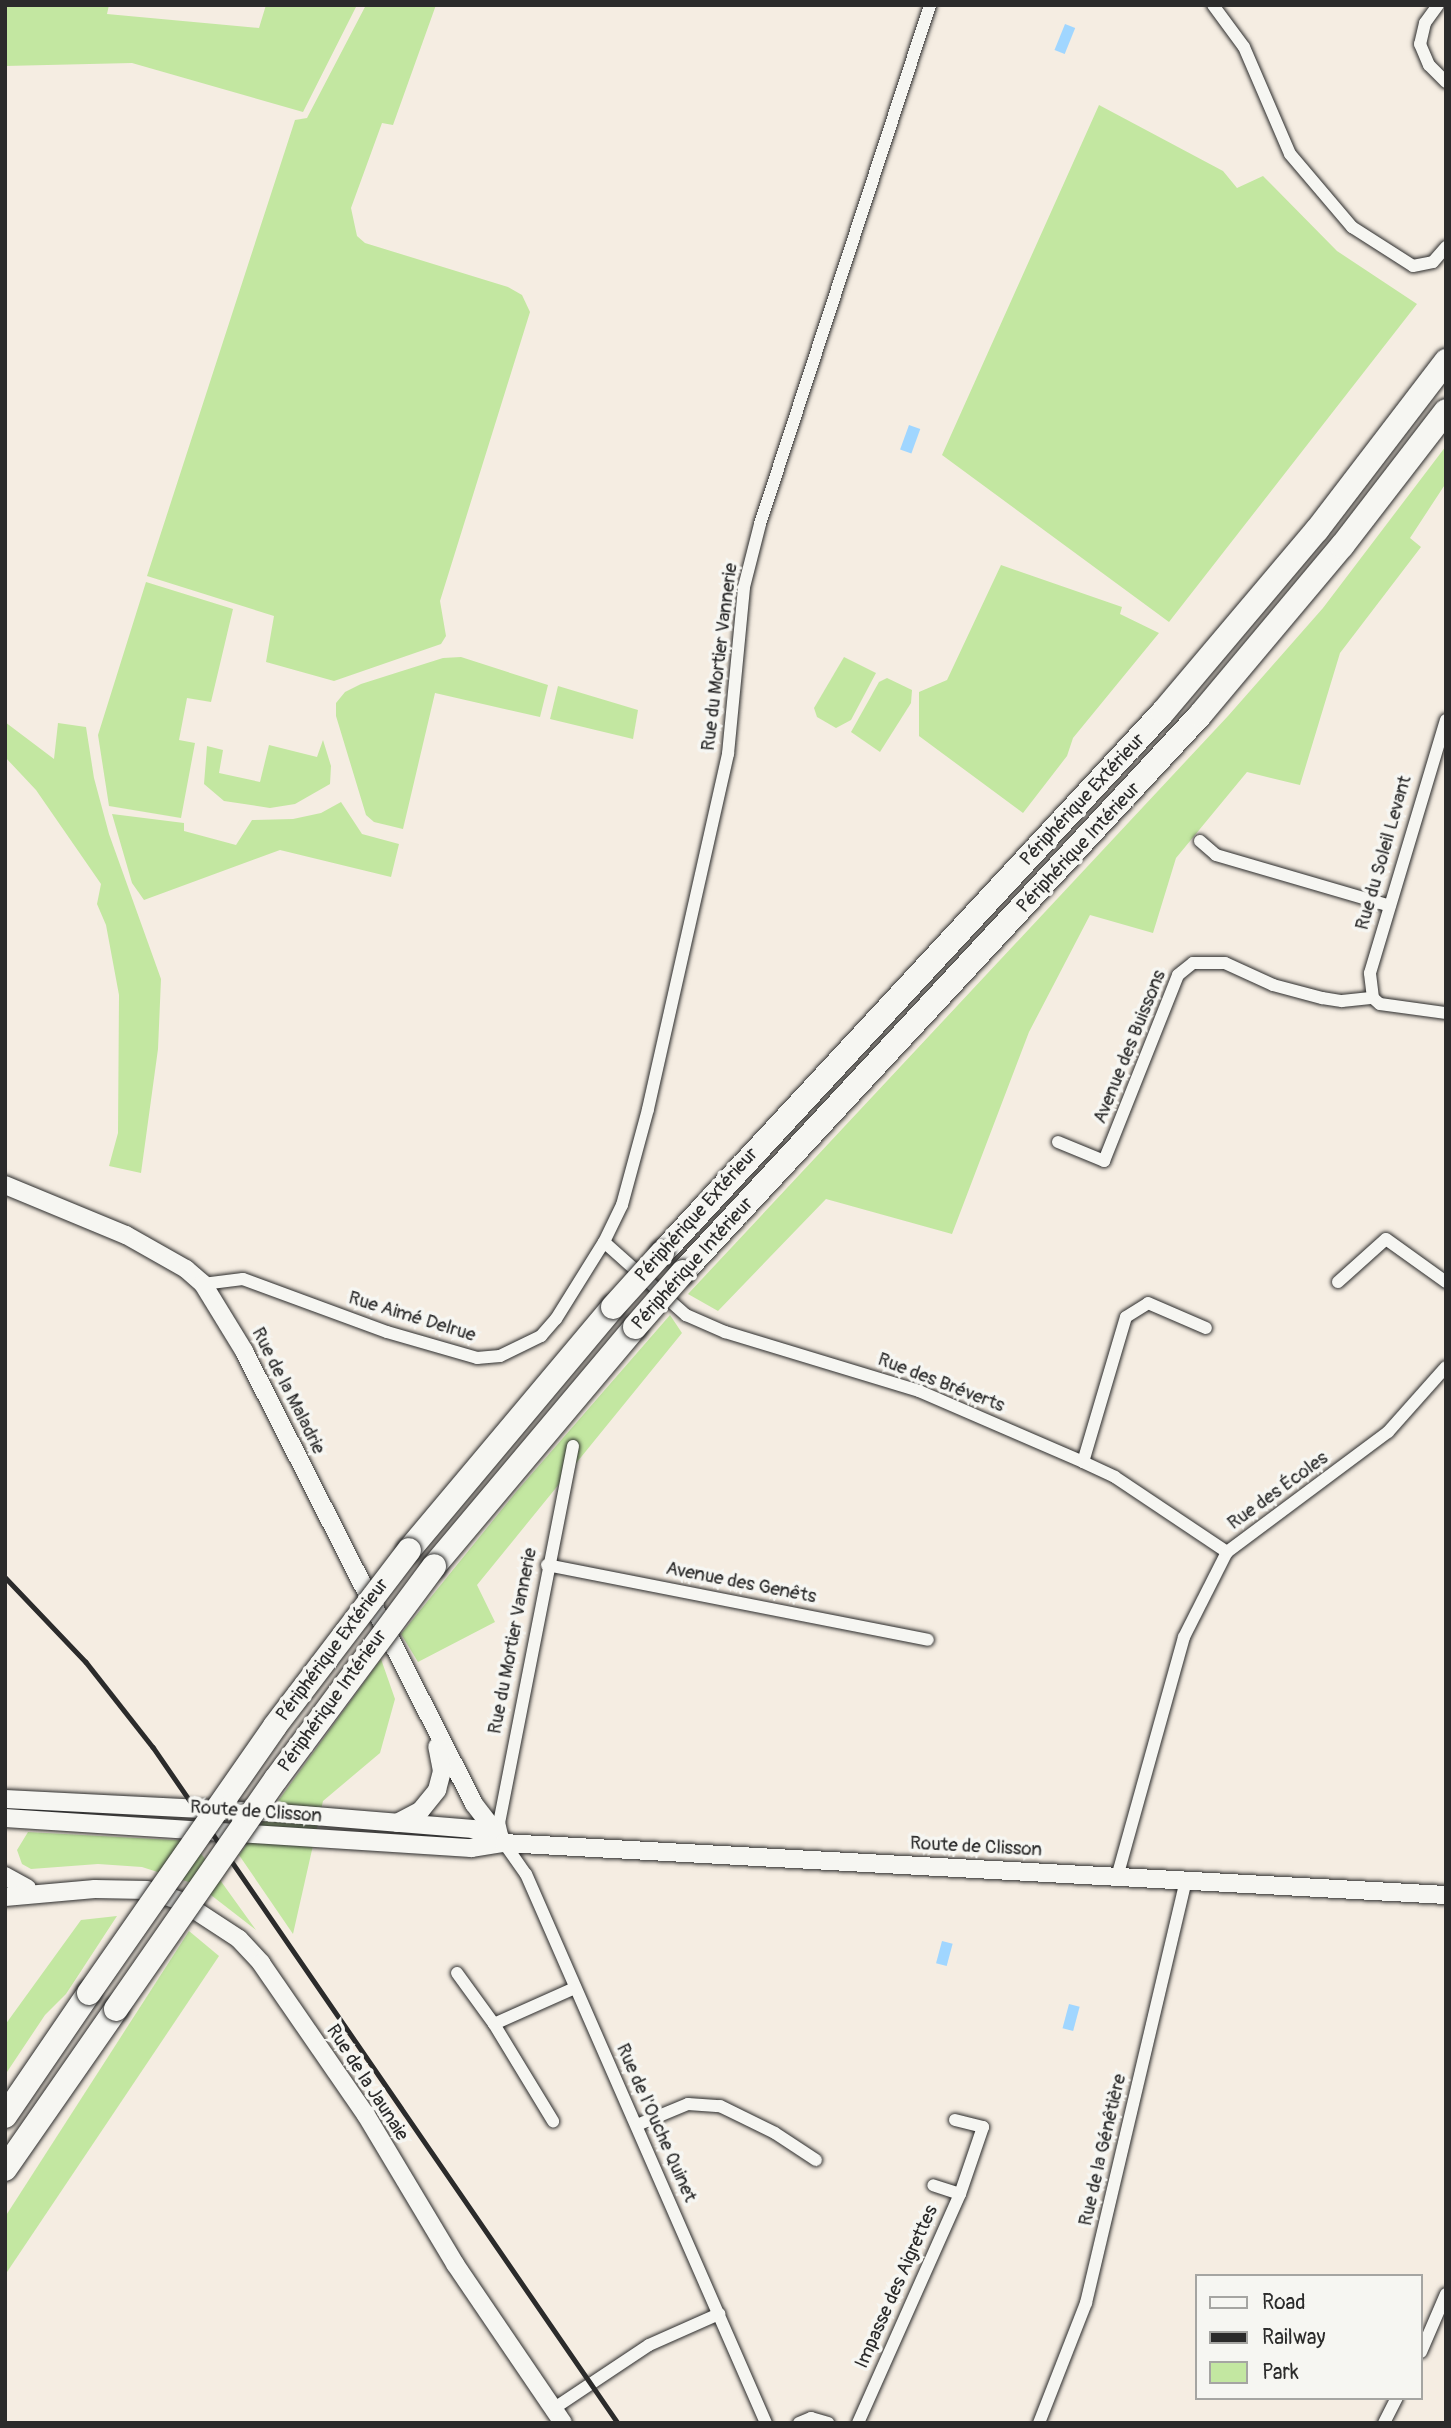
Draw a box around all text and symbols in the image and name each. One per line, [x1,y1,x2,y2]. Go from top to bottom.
street label: Rue du Mortier Vannerie [697,562,743,752]
street label: Périphérique Extérieur [1016,729,1150,871]
street label: Rue du Soleil Levant [1351,773,1417,933]
street label: Périphérique Intérieur [1013,778,1145,918]
street label: Avenue des Buissons [1089,967,1171,1127]
street label: Périphérique Extérieur [631,1143,763,1287]
street label: Périphérique Intérieur [628,1193,758,1335]
street label: Rue Aimé Delrue [346,1287,478,1347]
street label: Rue de la Maladrie [246,1324,330,1458]
street label: Rue des Bréverts [874,1348,1008,1418]
street label: Rue des Écoles [1223,1447,1333,1535]
street label: Rue du Mortier Vannerie [484,1546,542,1736]
street label: Avenue des Genêts [664,1557,818,1609]
street label: Périphérique Extérieur [272,1574,394,1726]
street label: Périphérique Intérieur [274,1625,392,1777]
street label: Route de Clisson [189,1796,323,1828]
street label: Route de Clisson [909,1832,1043,1862]
street label: Rue de la Jaunaie [321,2021,413,2145]
street label: Rue de l'Ouche Quinet [611,2040,701,2206]
street label: Rue de la Génêtière [1074,2072,1132,2228]
street label: Impasse des Aigrettes [851,2202,943,2372]
legend [1196,2274,1423,2400]
text: Road [1262,2289,1306,2316]
text: Railway [1262,2324,1326,2351]
text: Park [1262,2359,1299,2386]

